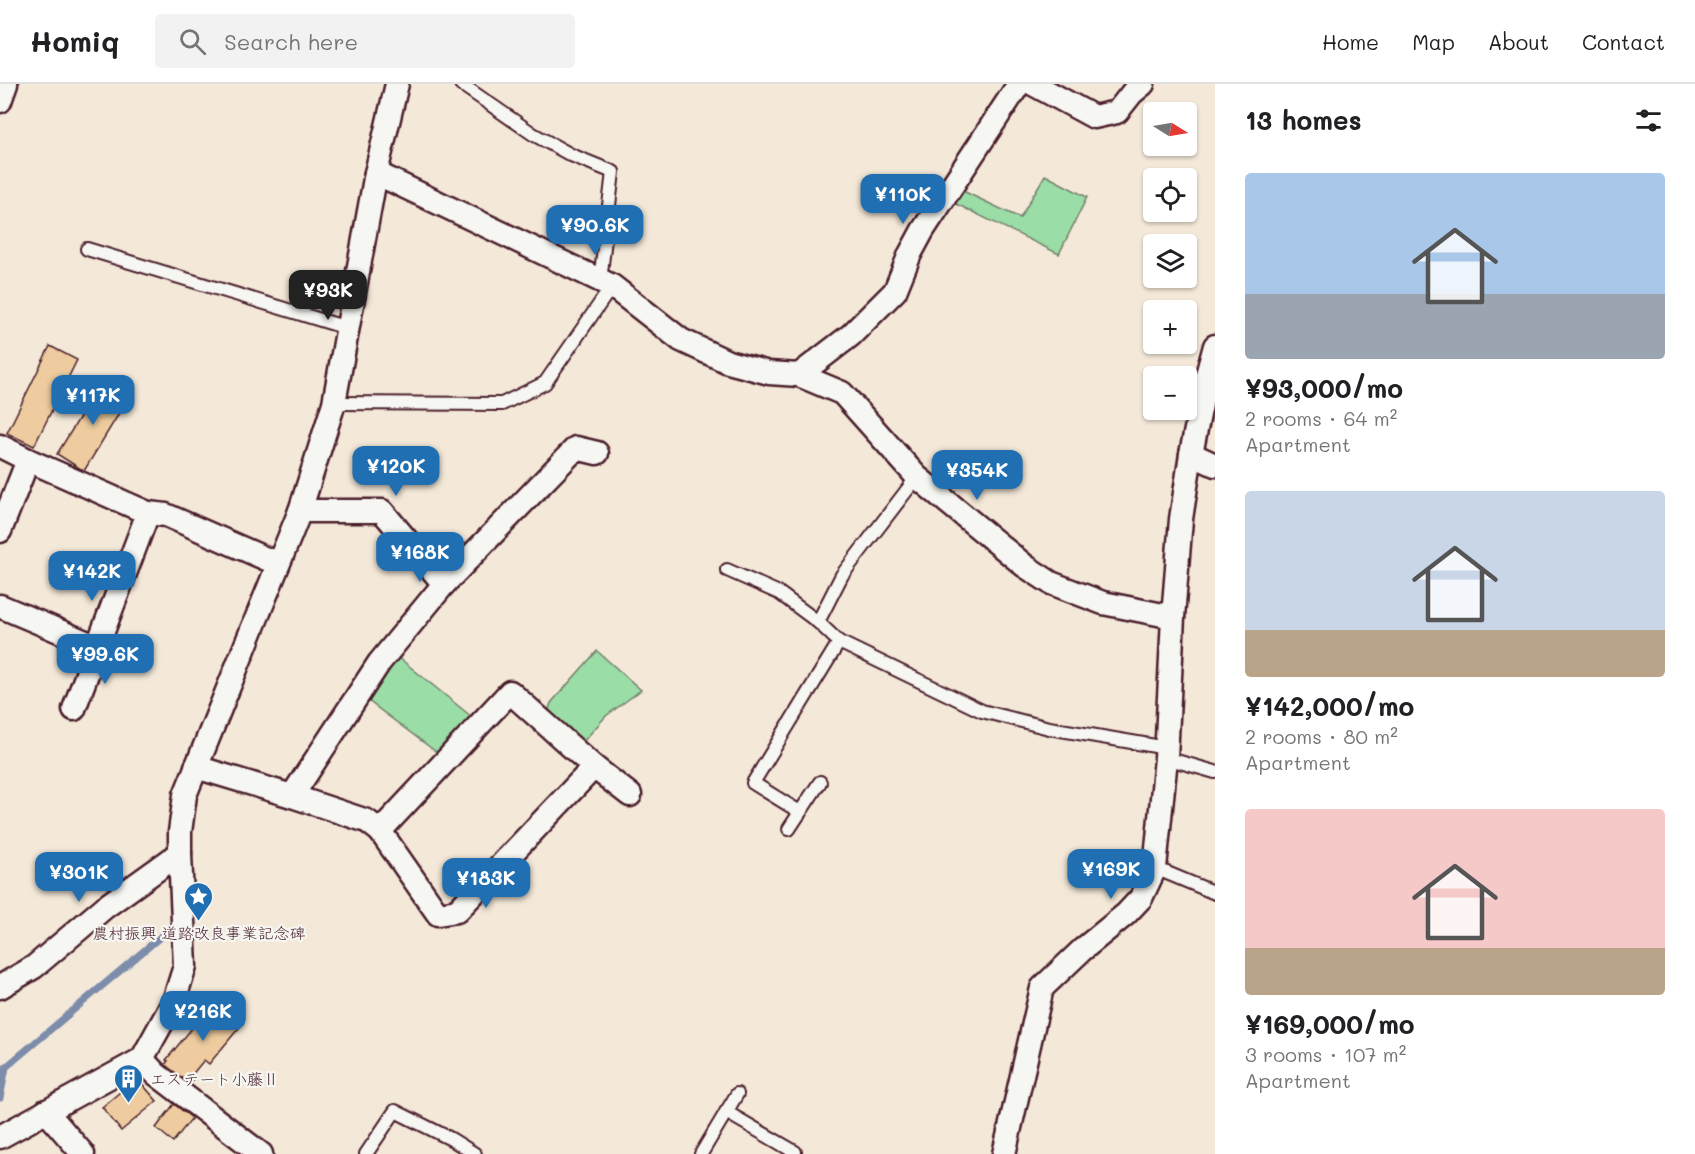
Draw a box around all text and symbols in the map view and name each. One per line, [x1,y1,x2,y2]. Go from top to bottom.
search box [155,14,575,68]
text: Homiq [30,23,119,59]
icon: search [176,25,209,58]
text: Search here [224,27,358,56]
text: Home [1322,28,1379,55]
text: Map [1412,28,1455,55]
text: About [1488,28,1549,55]
text: Contact [1582,28,1665,55]
north arrow [1143,102,1197,156]
map controls [1143,102,1197,420]
text: 13 homes [1245,103,1362,137]
icon: filters [1632,104,1665,137]
button: locate [1143,168,1197,222]
pin: ¥110K [861,174,945,225]
text: ¥110K [875,180,931,206]
pin: ¥90.6K [546,205,644,256]
text: ¥90.6K [560,211,630,237]
icon: home [1401,212,1509,320]
button: layers [1143,234,1197,288]
pin: ¥93K [292,270,364,321]
text: ¥93K [303,276,353,302]
button: + [1143,300,1197,354]
button: − [1143,366,1197,420]
text: ¥93,000/mo [1245,371,1403,405]
pin: ¥117K [51,375,135,426]
text: ¥117K [65,381,121,407]
text: 2 rooms · 64 m² [1245,405,1397,431]
text: Apartment [1245,431,1351,457]
pin: ¥120K [354,446,438,497]
pin: ¥354K [935,450,1019,501]
text: ¥120K [366,452,426,478]
text: ¥354K [946,456,1008,482]
icon: home [1401,530,1509,638]
pin: ¥168K [378,532,462,583]
text: ¥168K [390,538,450,564]
pin: ¥142K [50,551,134,602]
text: ¥142K [63,557,121,583]
pin: ¥99.6K [56,634,154,685]
text: ¥99.6K [71,640,139,666]
text: ¥142,000/mo [1245,689,1414,723]
text: 2 rooms · 80 m² [1245,723,1398,749]
text: Apartment [1245,749,1351,775]
icon: home [1401,848,1509,956]
pin: ¥169K [1069,849,1153,900]
pin: ¥301K [37,852,121,903]
text: ¥169K [1081,855,1141,881]
text: ¥301K [49,858,109,884]
pin: ¥183K [444,858,528,909]
text: ¥183K [456,864,516,890]
place icon: 農村振興 道路改良事業記念碑 [183,880,215,922]
place label: 農村振興 道路改良事業記念碑 [92,922,306,943]
pin: ¥216K [161,991,245,1042]
text: ¥216K [174,997,232,1023]
text: ¥169,000/mo [1245,1007,1415,1041]
text: 3 rooms · 107 m² [1245,1041,1406,1067]
building icon: エステート小藤Ⅱ [113,1062,145,1104]
text: Apartment [1245,1067,1351,1093]
place label: エステート小藤Ⅱ [150,1068,279,1089]

